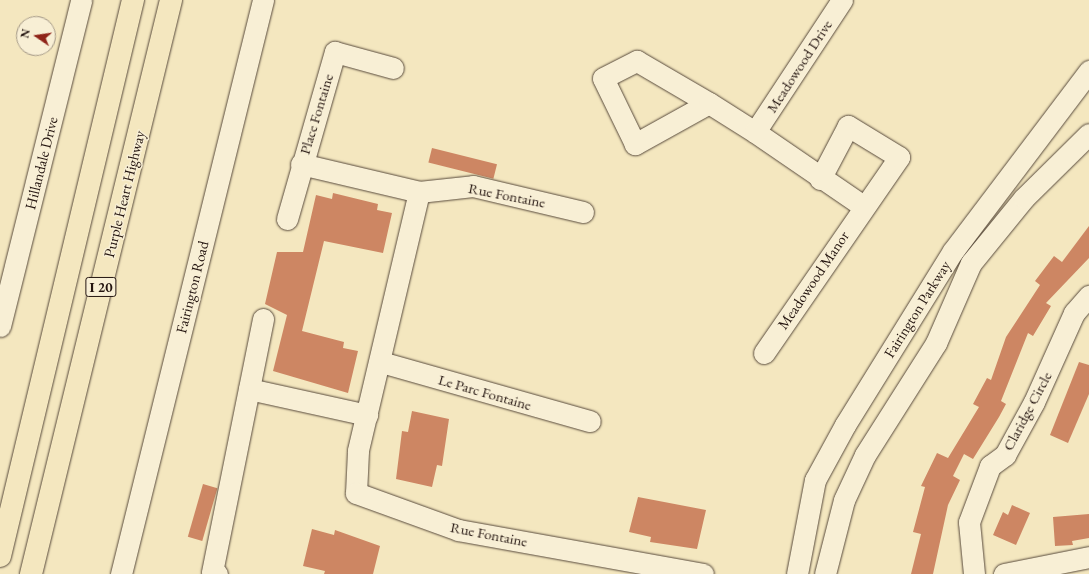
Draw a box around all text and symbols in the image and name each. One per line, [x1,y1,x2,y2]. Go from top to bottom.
north arrow [16,16,56,56]
street label: Meadowood Drive [762,16,836,116]
text: N [17,28,33,39]
street label: Place Fontaine [295,72,337,156]
street label: Hillandale Drive [21,115,61,211]
street label: Purple Heart Highway [100,129,148,259]
street label: Rue Fontaine [467,179,547,211]
street label: Meadowood Manor [773,227,853,333]
street label: Fairington Road [172,239,212,335]
street label: Fairington Parkway [880,257,954,361]
road number: I 20 [85,275,117,299]
street label: Claridge Circle [999,368,1055,454]
street label: Le Parc Fontaine [436,370,534,414]
street label: Rue Fontaine [449,518,529,550]

